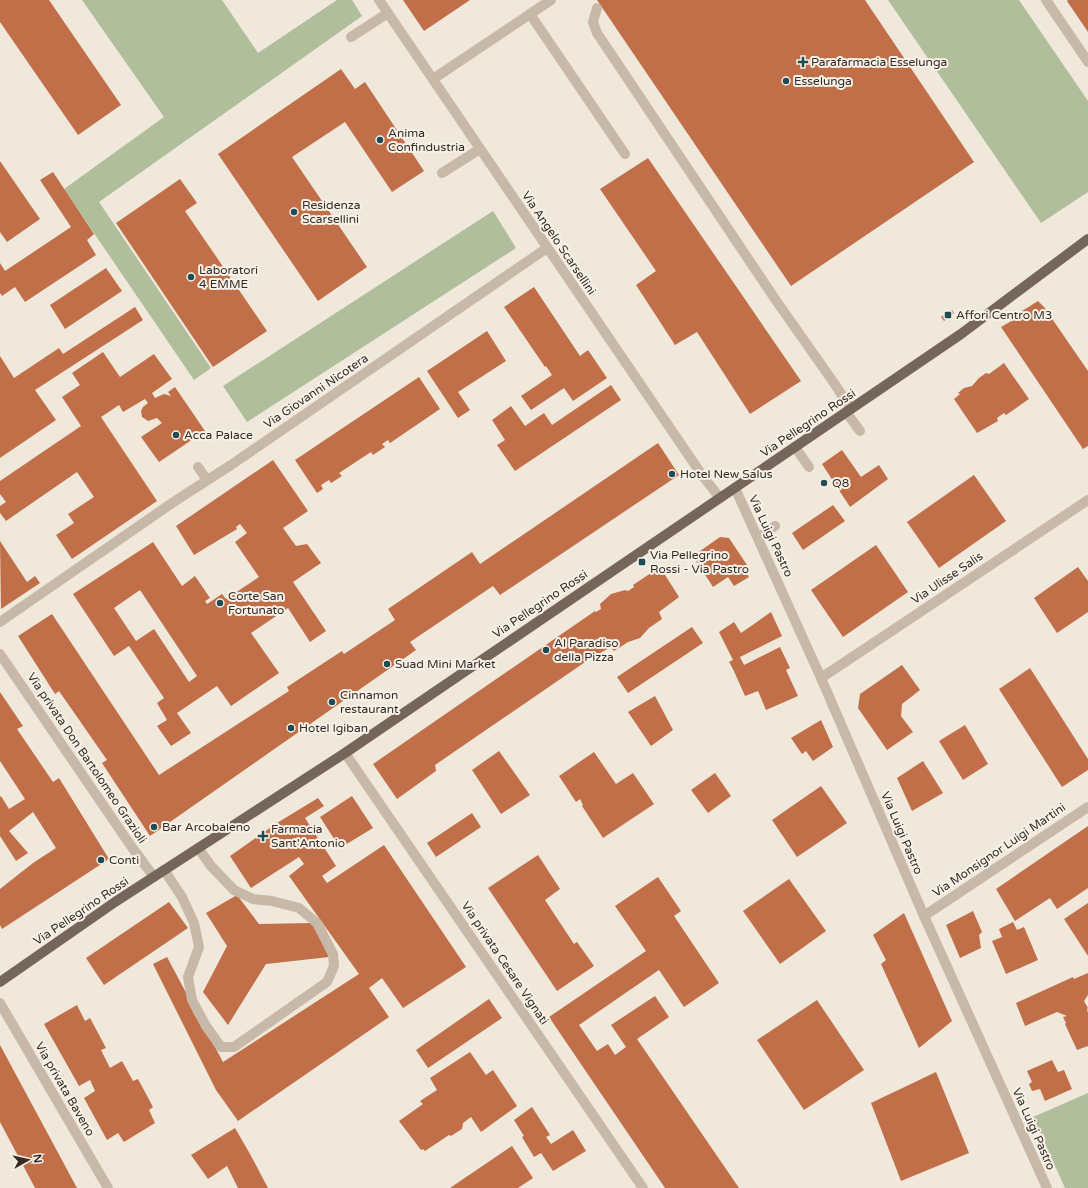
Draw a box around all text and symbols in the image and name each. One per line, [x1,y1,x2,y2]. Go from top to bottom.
place label: Parafarmacia Esselunga [811,55,947,69]
marker: Parafarmacia Esselunga [798,57,808,67]
place label: Esselunga [794,74,852,88]
marker: Esselunga [781,76,791,86]
place label: Anima Confindustria [388,126,465,154]
marker: Anima Confindustria [375,135,385,145]
street label: Via Angelo Scarsellini [519,189,599,297]
place label: Residenza Scarsellini [302,198,360,226]
marker: Residenza Scarsellini [289,207,299,217]
place label: Laboratori 4 EMME [199,263,258,291]
marker: Laboratori 4 EMME [186,272,196,282]
place label: Affori Centro M3 [956,308,1052,322]
marker: Affori Centro M3 [943,310,953,320]
street label: Via Giovanni Nicotera [261,351,371,431]
street label: Via Pellegrino Rossi [758,386,858,460]
place label: Acca Palace [184,428,253,442]
marker: Acca Palace [171,430,181,440]
place label: Hotel New Salus [680,467,773,481]
marker: Hotel New Salus [667,469,677,479]
place label: Q8 [832,476,849,490]
marker: Q8 [819,478,829,488]
street label: Via Luigi Pastro [746,493,796,579]
place label: Via Pellegrino Rossi - Via Pastro [650,548,749,576]
street label: Via Ulisse Salis [909,549,986,607]
marker: Via Pellegrino Rossi - Via Pastro [637,557,647,567]
street label: Via Pellegrino Rossi [490,567,590,641]
place label: Corte San Fortunato [228,589,284,617]
marker: Corte San Fortunato [215,598,225,608]
place label: Al Paradiso della Pizza [554,636,618,664]
marker: Al Paradiso della Pizza [541,645,551,655]
place label: Suad Mini Market [395,657,496,671]
marker: Suad Mini Market [382,659,392,669]
street label: Via privata Don Bartolomeo Grazioli [25,670,149,846]
place label: Cinnamon restaurant [340,688,399,716]
marker: Cinnamon restaurant [327,697,337,707]
place label: Hotel Igiban [299,721,368,735]
marker: Hotel Igiban [286,723,296,733]
street label: Via Luigi Pastro [878,790,926,876]
street label: Via Monsignor Luigi Martini [930,800,1068,900]
place label: Bar Arcobaleno [162,820,250,834]
marker: Bar Arcobaleno [149,822,159,832]
place label: Farmacia Sant'Antonio [271,822,345,850]
marker: Farmacia Sant'Antonio [258,831,268,841]
place label: Conti [109,853,139,867]
marker: Conti [96,855,106,865]
street label: Via Pellegrino Rossi [31,874,131,948]
street label: Via privata Cesare Vignati [458,899,552,1027]
street label: Via privata Baveno [32,1040,98,1138]
street label: Via Luigi Pastro [1010,1086,1058,1172]
north arrow [8,1140,48,1180]
text: N [30,1153,44,1164]

